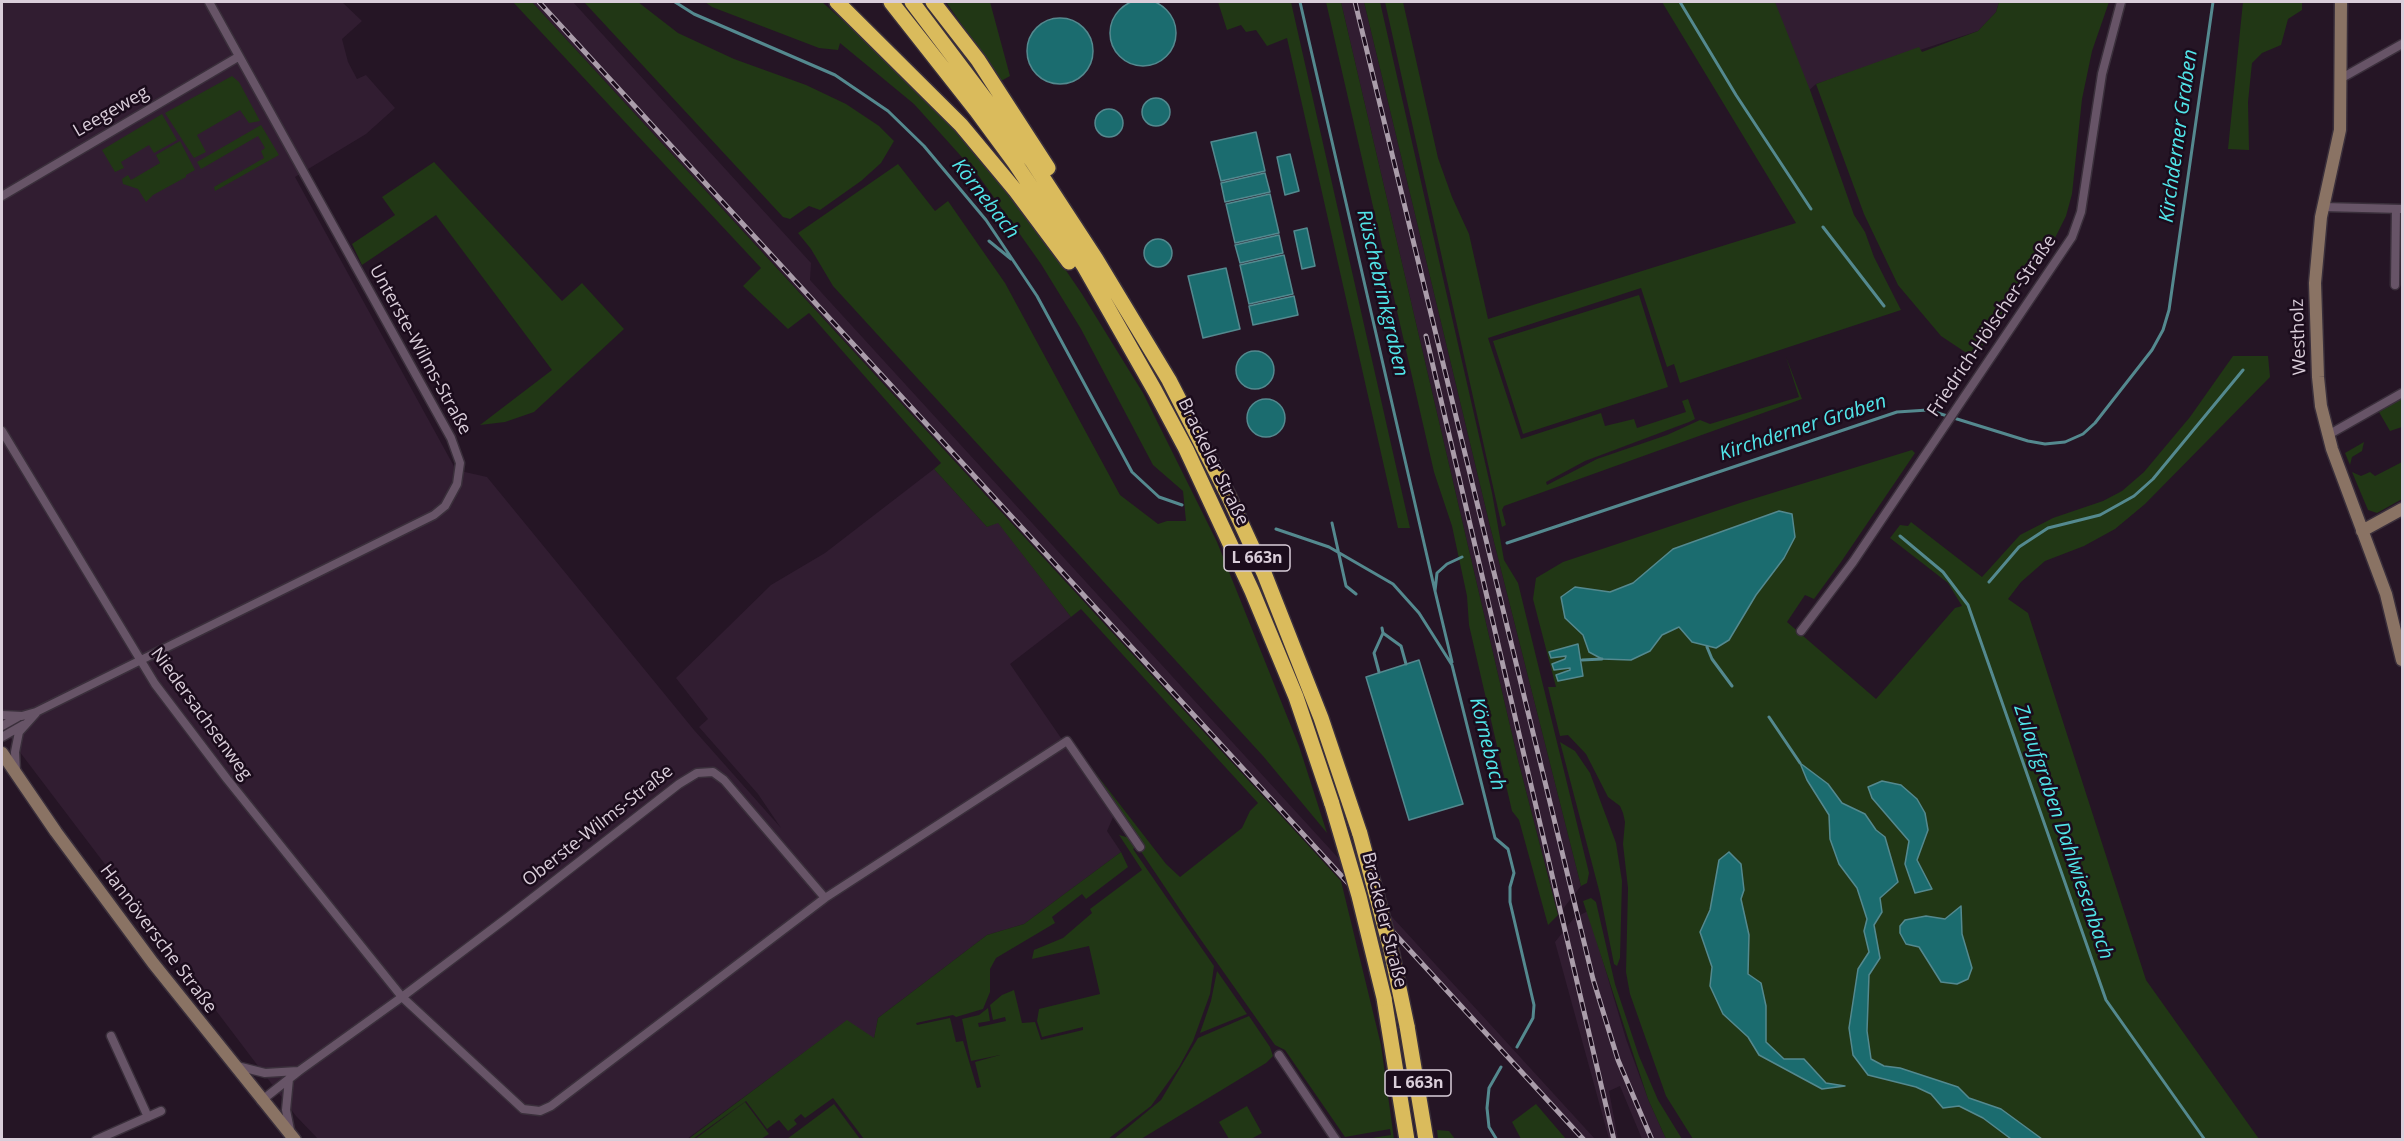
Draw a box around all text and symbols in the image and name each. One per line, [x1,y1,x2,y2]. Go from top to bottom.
water label: Kirchderner Graben [2155,48,2203,224]
street label: Leegeweg [70,82,152,142]
water label: Körnebach [946,154,1024,244]
water label: Rüschebrinkgraben [1351,207,1413,379]
street label: Friedrich-Hölscher-Straße [1923,231,2061,421]
street label: Unterste-Wilms-Straße [364,261,476,439]
street label: Westholz [2287,298,2311,376]
water label: Kirchderner Graben [1716,390,1890,466]
street label: Brackeler Straße [1173,395,1253,529]
road number: L 663n [1224,545,1290,571]
street label: Niedersachsenweg [146,644,256,784]
water label: Körnebach [1464,695,1510,793]
water label: Zulaufgraben Dahlwiesenbach [2008,701,2118,963]
street label: Oberste-Wilms-Straße [518,761,678,891]
street label: Brackeler Straße [1357,850,1411,990]
street label: Hannöversche Straße [95,860,221,1018]
road number: L 663n [1385,1070,1451,1096]

